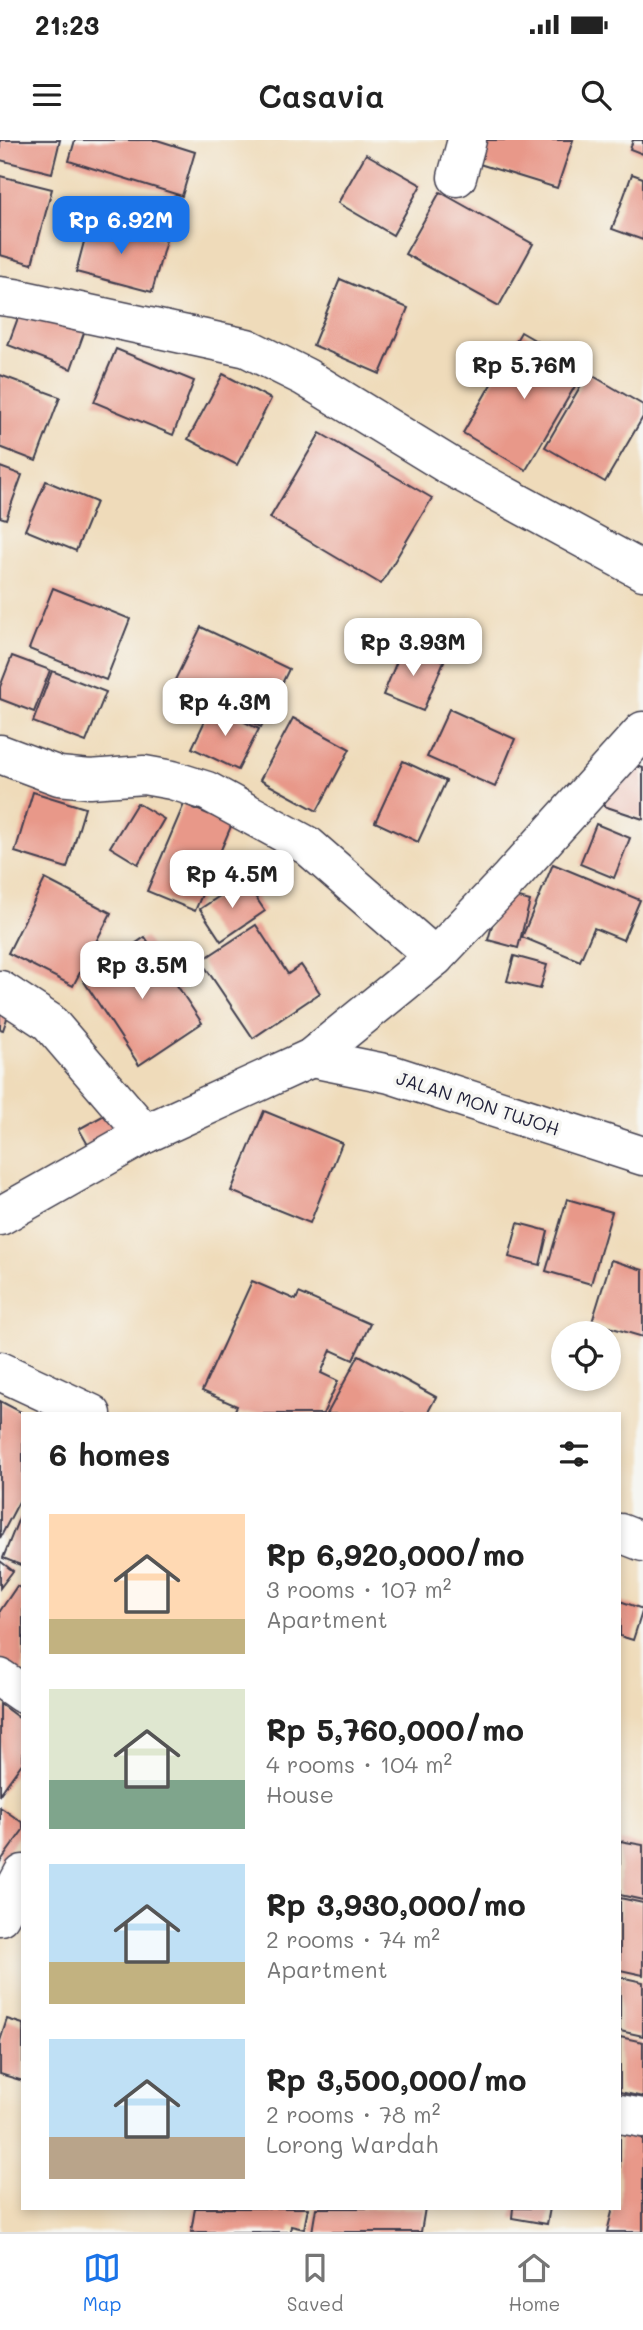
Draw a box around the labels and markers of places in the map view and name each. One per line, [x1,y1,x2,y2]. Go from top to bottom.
pin: Rp 6.92M [49,197,193,256]
pin: Rp 5.76M [452,342,596,401]
pin: Rp 3.93M [341,618,485,678]
pin: Rp 4.3M [160,678,290,738]
pin: Rp 4.5M [167,850,297,910]
pin: Rp 3.5M [77,942,207,1001]

